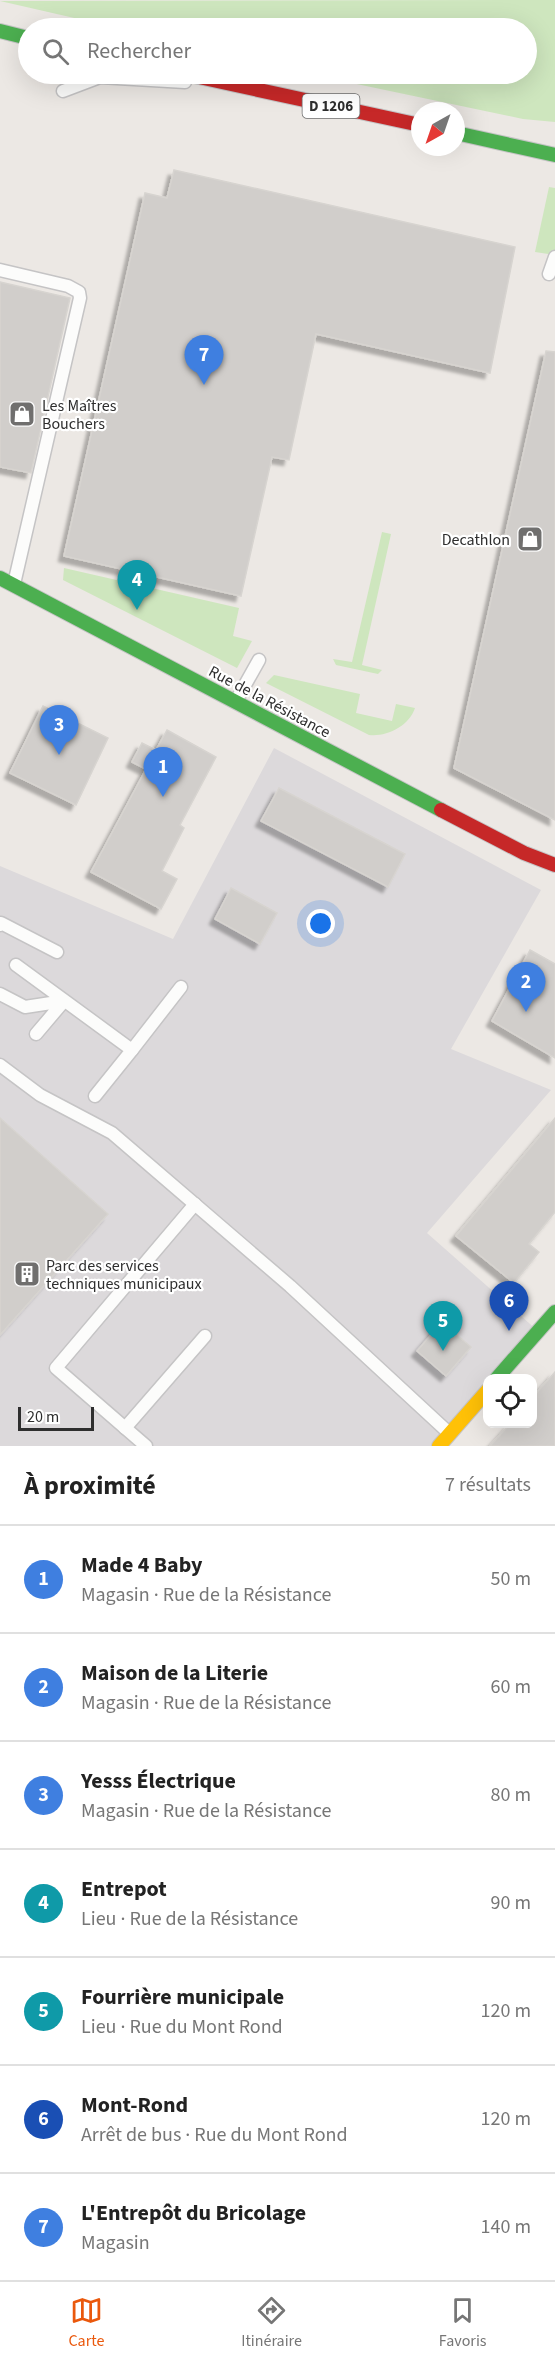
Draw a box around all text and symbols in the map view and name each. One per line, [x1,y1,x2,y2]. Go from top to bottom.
search box [18,18,537,84]
icon: search [39,35,72,68]
text: Rechercher [87,35,191,67]
road number: D 1206 [302,94,360,118]
north arrow [411,102,465,156]
pin: 7 [184,336,224,385]
place label: Les Maîtres Bouchers [42,395,117,435]
shop icon: Les Maîtres Bouchers [7,399,37,429]
shop icon: Decathlon [515,524,545,554]
place label: Decathlon [442,529,510,551]
pin: 4 [118,560,156,610]
street label: Rue de la Résistance [205,660,334,743]
pin: 3 [40,706,78,755]
pin: 1 [144,748,182,797]
your location [306,909,335,938]
pin: 2 [506,962,546,1012]
place label: Parc des services techniques municipaux [46,1255,202,1295]
building icon: Parc des services techniques municipaux [12,1259,42,1289]
pin: 6 [490,1282,528,1331]
pin: 5 [424,1302,462,1351]
map controls [483,1374,537,1428]
button: locate [483,1374,537,1428]
scale bar [18,1404,94,1432]
text: 20 m [27,1406,59,1428]
text: À proximité [24,1467,156,1504]
text: 7 résultats [445,1471,531,1499]
text: Made 4 Baby [81,1549,203,1581]
text: 1 [38,1565,49,1593]
text: 50 m [491,1565,531,1593]
text: Magasin · Rue de la Résistance [81,1581,331,1609]
text: Maison de la Literie [81,1657,268,1689]
text: 2 [38,1673,49,1701]
text: 60 m [491,1673,531,1701]
text: Magasin · Rue de la Résistance [81,1689,331,1717]
text: Yesss Électrique [81,1765,236,1797]
text: 3 [38,1781,49,1809]
text: 80 m [491,1781,531,1809]
text: Magasin · Rue de la Résistance [81,1797,331,1825]
text: Entrepot [81,1873,167,1905]
text: 4 [38,1889,49,1917]
text: 90 m [491,1889,531,1917]
text: Lieu · Rue de la Résistance [81,1905,298,1933]
text: Fourrière municipale [81,1981,284,2013]
text: 5 [38,1997,49,2025]
text: 120 m [481,1997,531,2025]
text: Lieu · Rue du Mont Rond [81,2013,283,2041]
text: Mont-Rond [81,2089,188,2121]
text: 6 [38,2105,49,2133]
text: 120 m [481,2105,531,2133]
text: Arrêt de bus · Rue du Mont Rond [81,2121,348,2149]
text: L'Entrepôt du Bricolage [81,2197,306,2229]
text: 7 [38,2213,49,2241]
text: 140 m [481,2213,531,2241]
text: Magasin [81,2229,150,2257]
tab: Carte [68,2294,104,2352]
tab: Itinéraire [241,2294,302,2352]
tab: Favoris [439,2294,487,2352]

